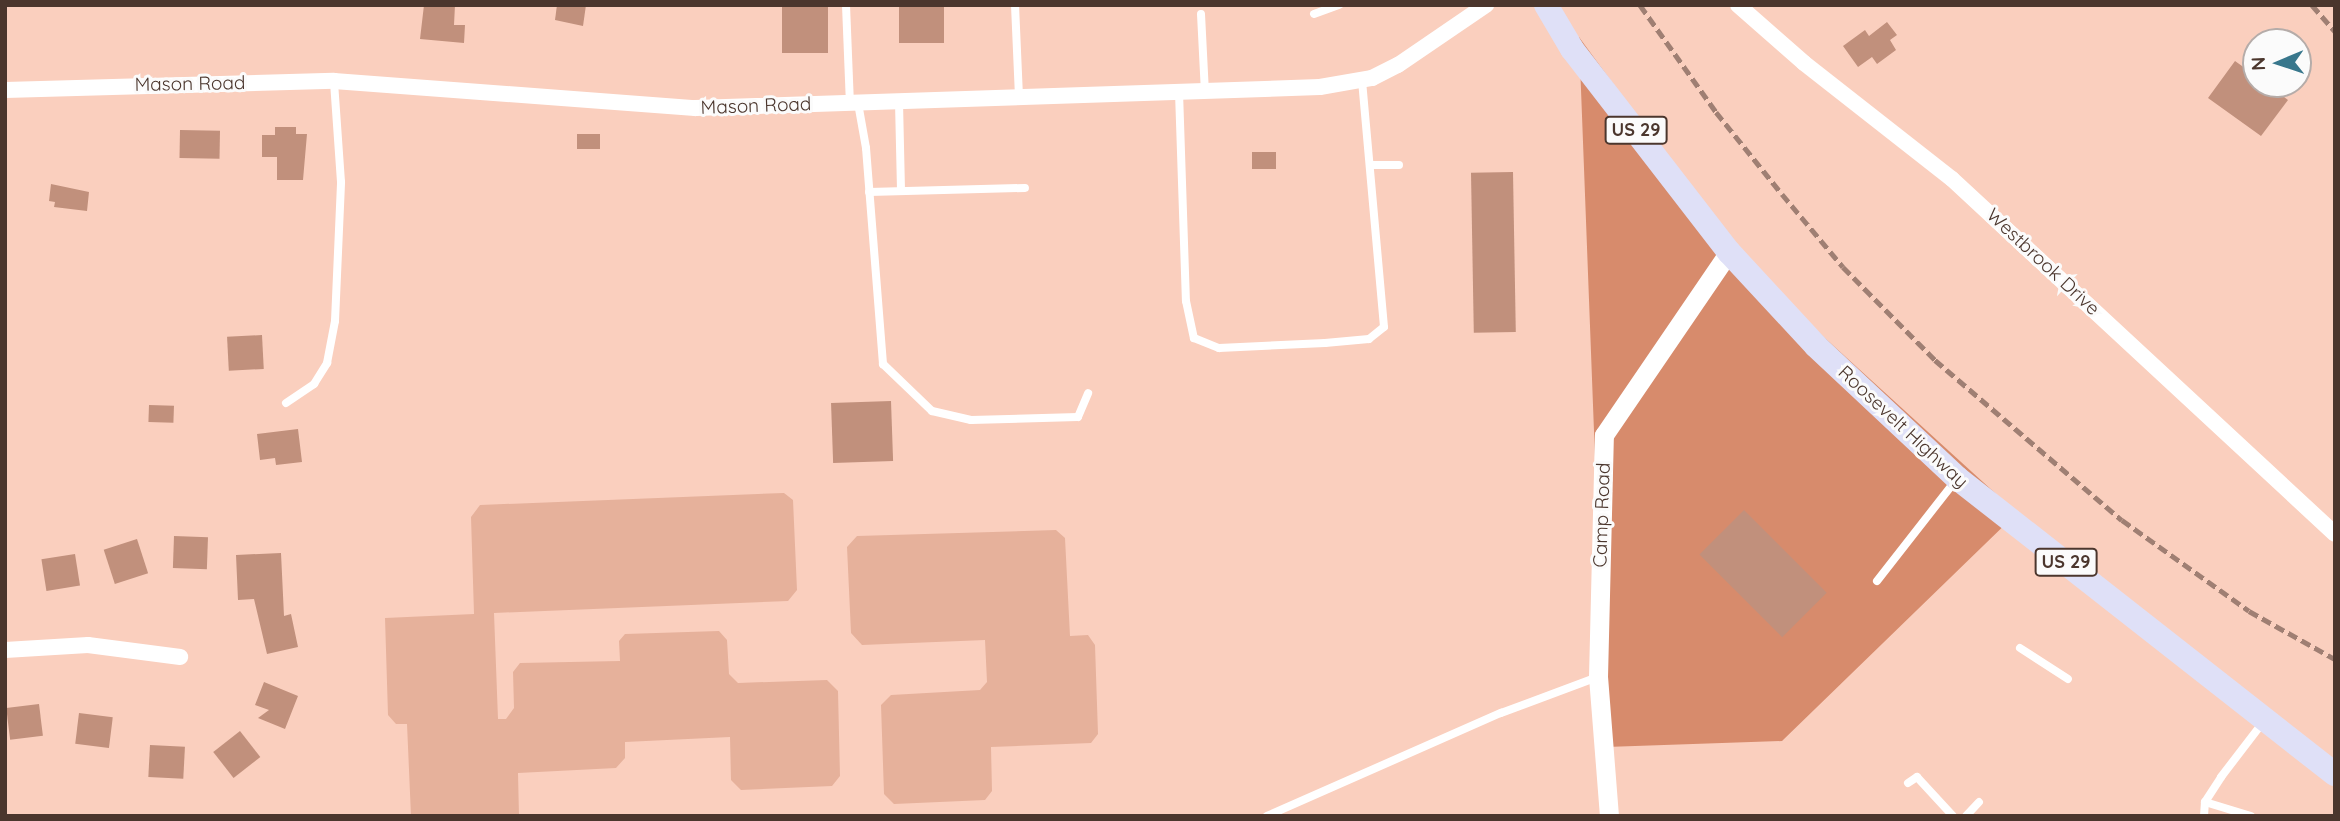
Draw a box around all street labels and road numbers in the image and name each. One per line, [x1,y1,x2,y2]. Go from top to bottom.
street label: Mason Road [134,72,246,96]
street label: Mason Road [700,93,812,119]
road number: US 29 [1604,116,1668,145]
street label: Westbrook Drive [1982,204,2104,320]
street label: Roosevelt Highway [1833,361,1973,493]
street label: Camp Road [1589,462,1615,568]
road number: US 29 [2035,548,2098,576]

